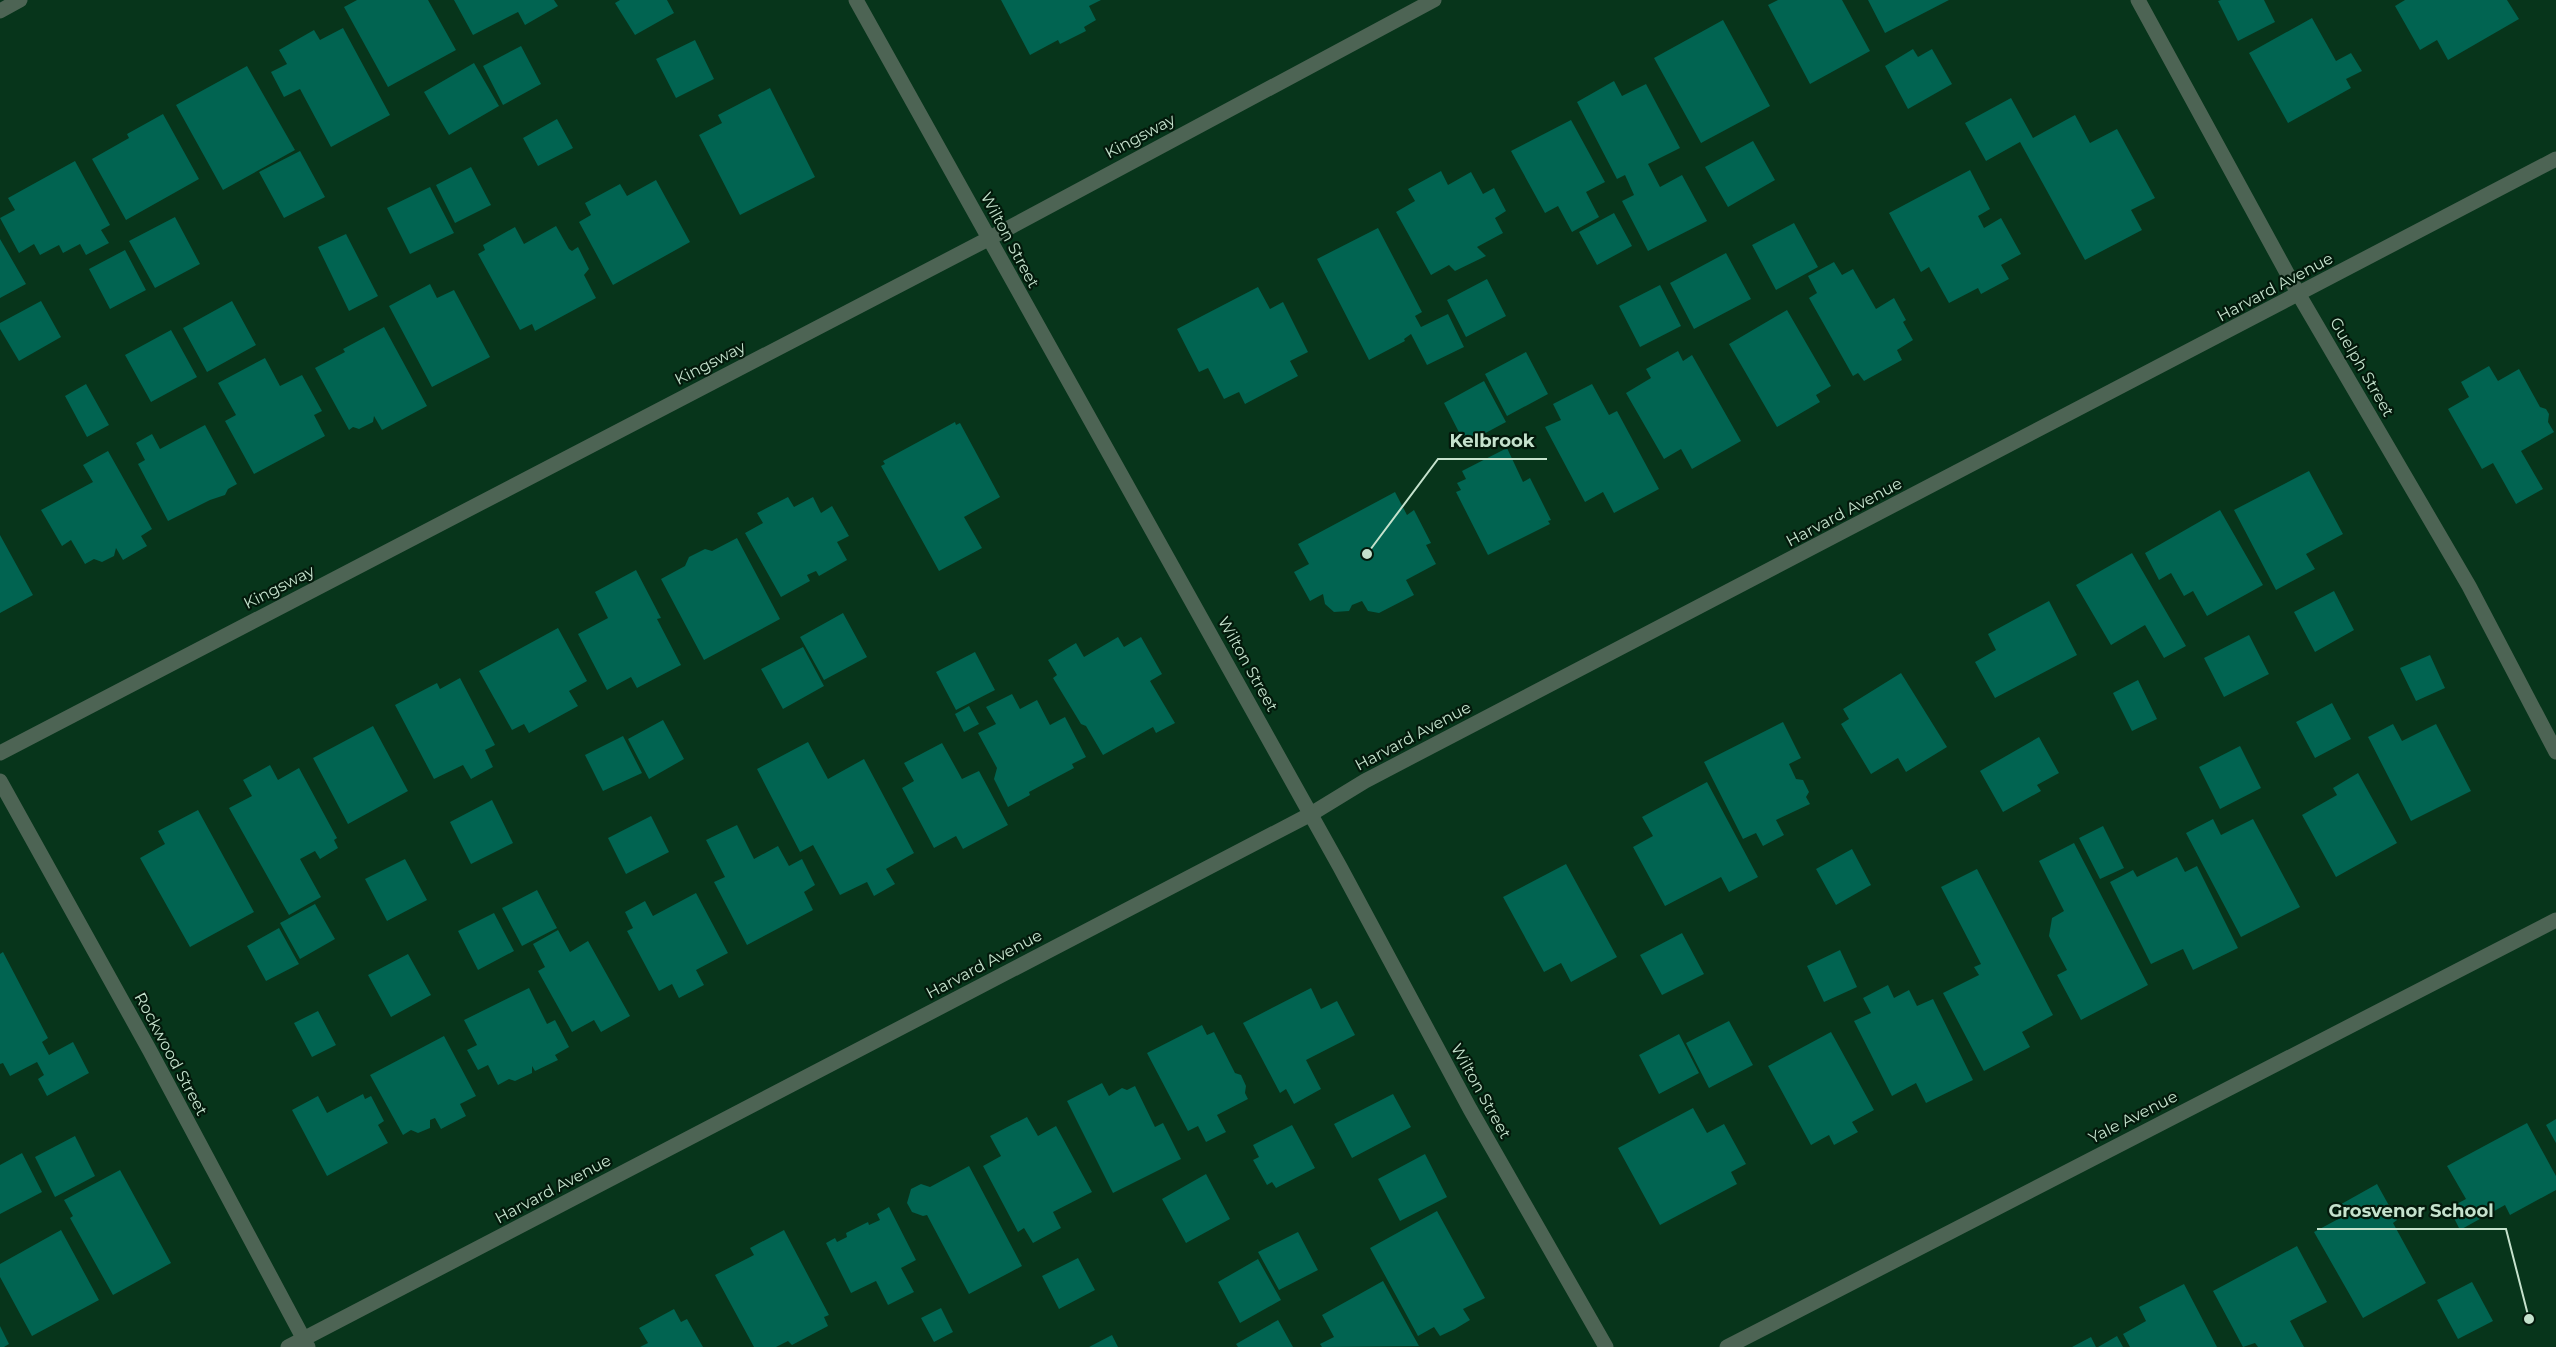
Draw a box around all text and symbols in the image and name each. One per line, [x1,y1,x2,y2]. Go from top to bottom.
street label: Kingsway [1102,109,1179,162]
street label: Wilton Street [977,189,1043,292]
street label: Harvard Avenue [2214,248,2336,326]
street label: Guelph Street [2326,314,2398,420]
street label: Kingsway [672,337,749,389]
callout: Kelbrook [1438,423,1547,459]
text: Kelbrook [1449,430,1535,452]
street label: Harvard Avenue [1783,473,1905,551]
street label: Kingsway [241,561,318,613]
street label: Wilton Street [1214,613,1282,715]
street label: Harvard Avenue [1352,697,1474,775]
street label: Harvard Avenue [923,925,1045,1003]
street label: Rockwood Street [130,989,212,1119]
street label: Wilton Street [1447,1040,1515,1142]
street label: Yale Avenue [2085,1086,2181,1148]
street label: Harvard Avenue [492,1150,614,1228]
callout: Grosvenor School [2317,1193,2506,1229]
text: Grosvenor School [2328,1200,2494,1222]

